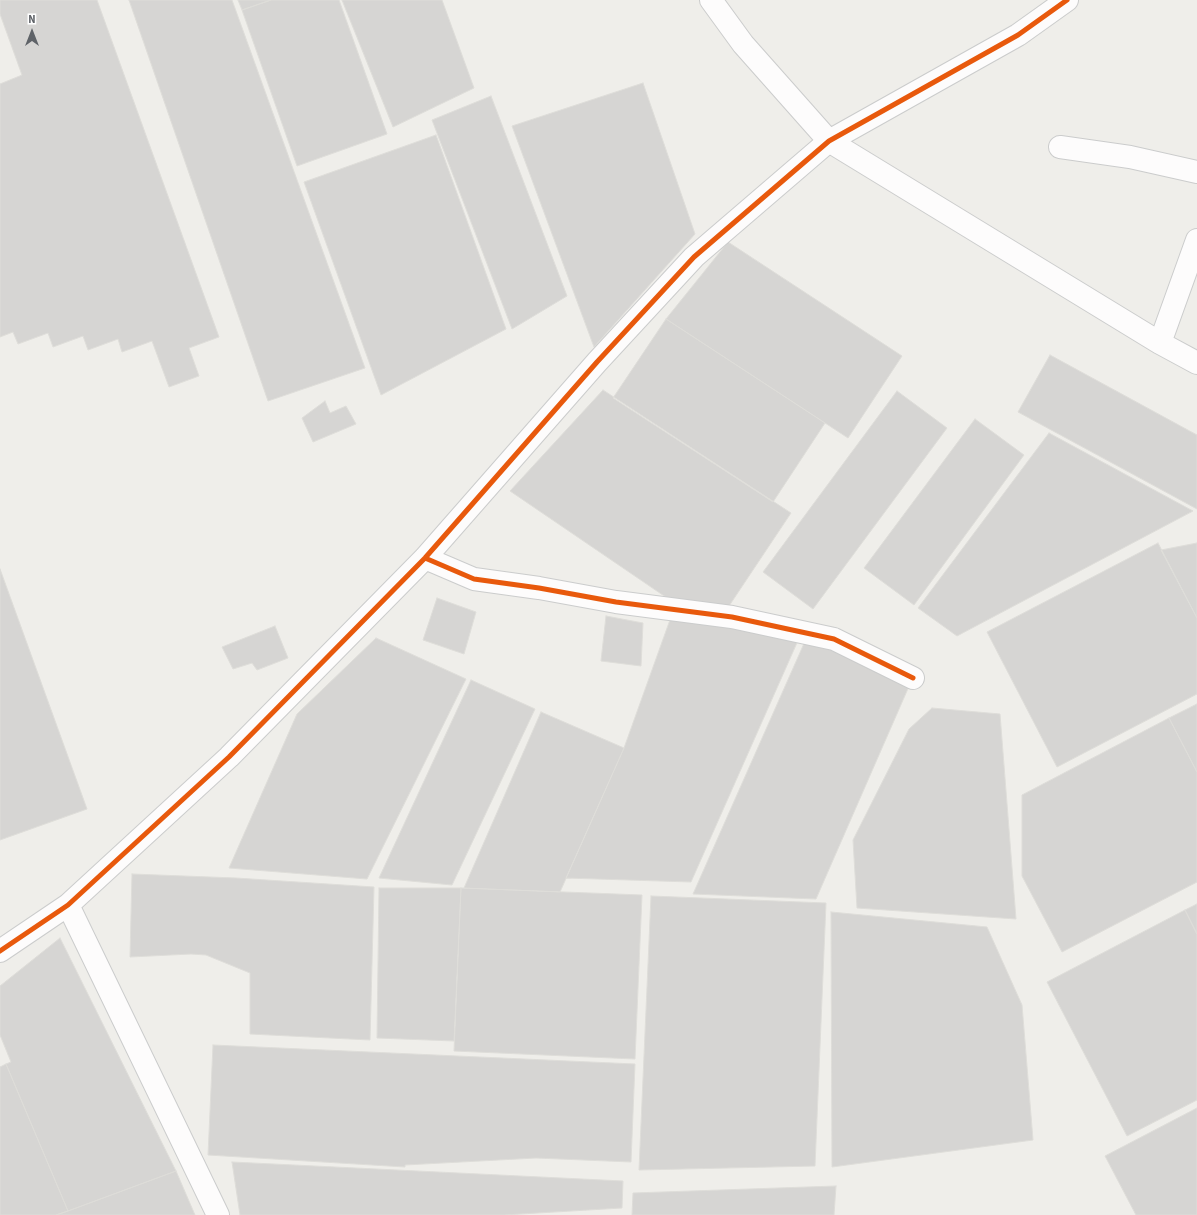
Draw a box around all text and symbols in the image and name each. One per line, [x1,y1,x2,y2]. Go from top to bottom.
north arrow [12,12,52,52]
text: N [28,12,36,27]

